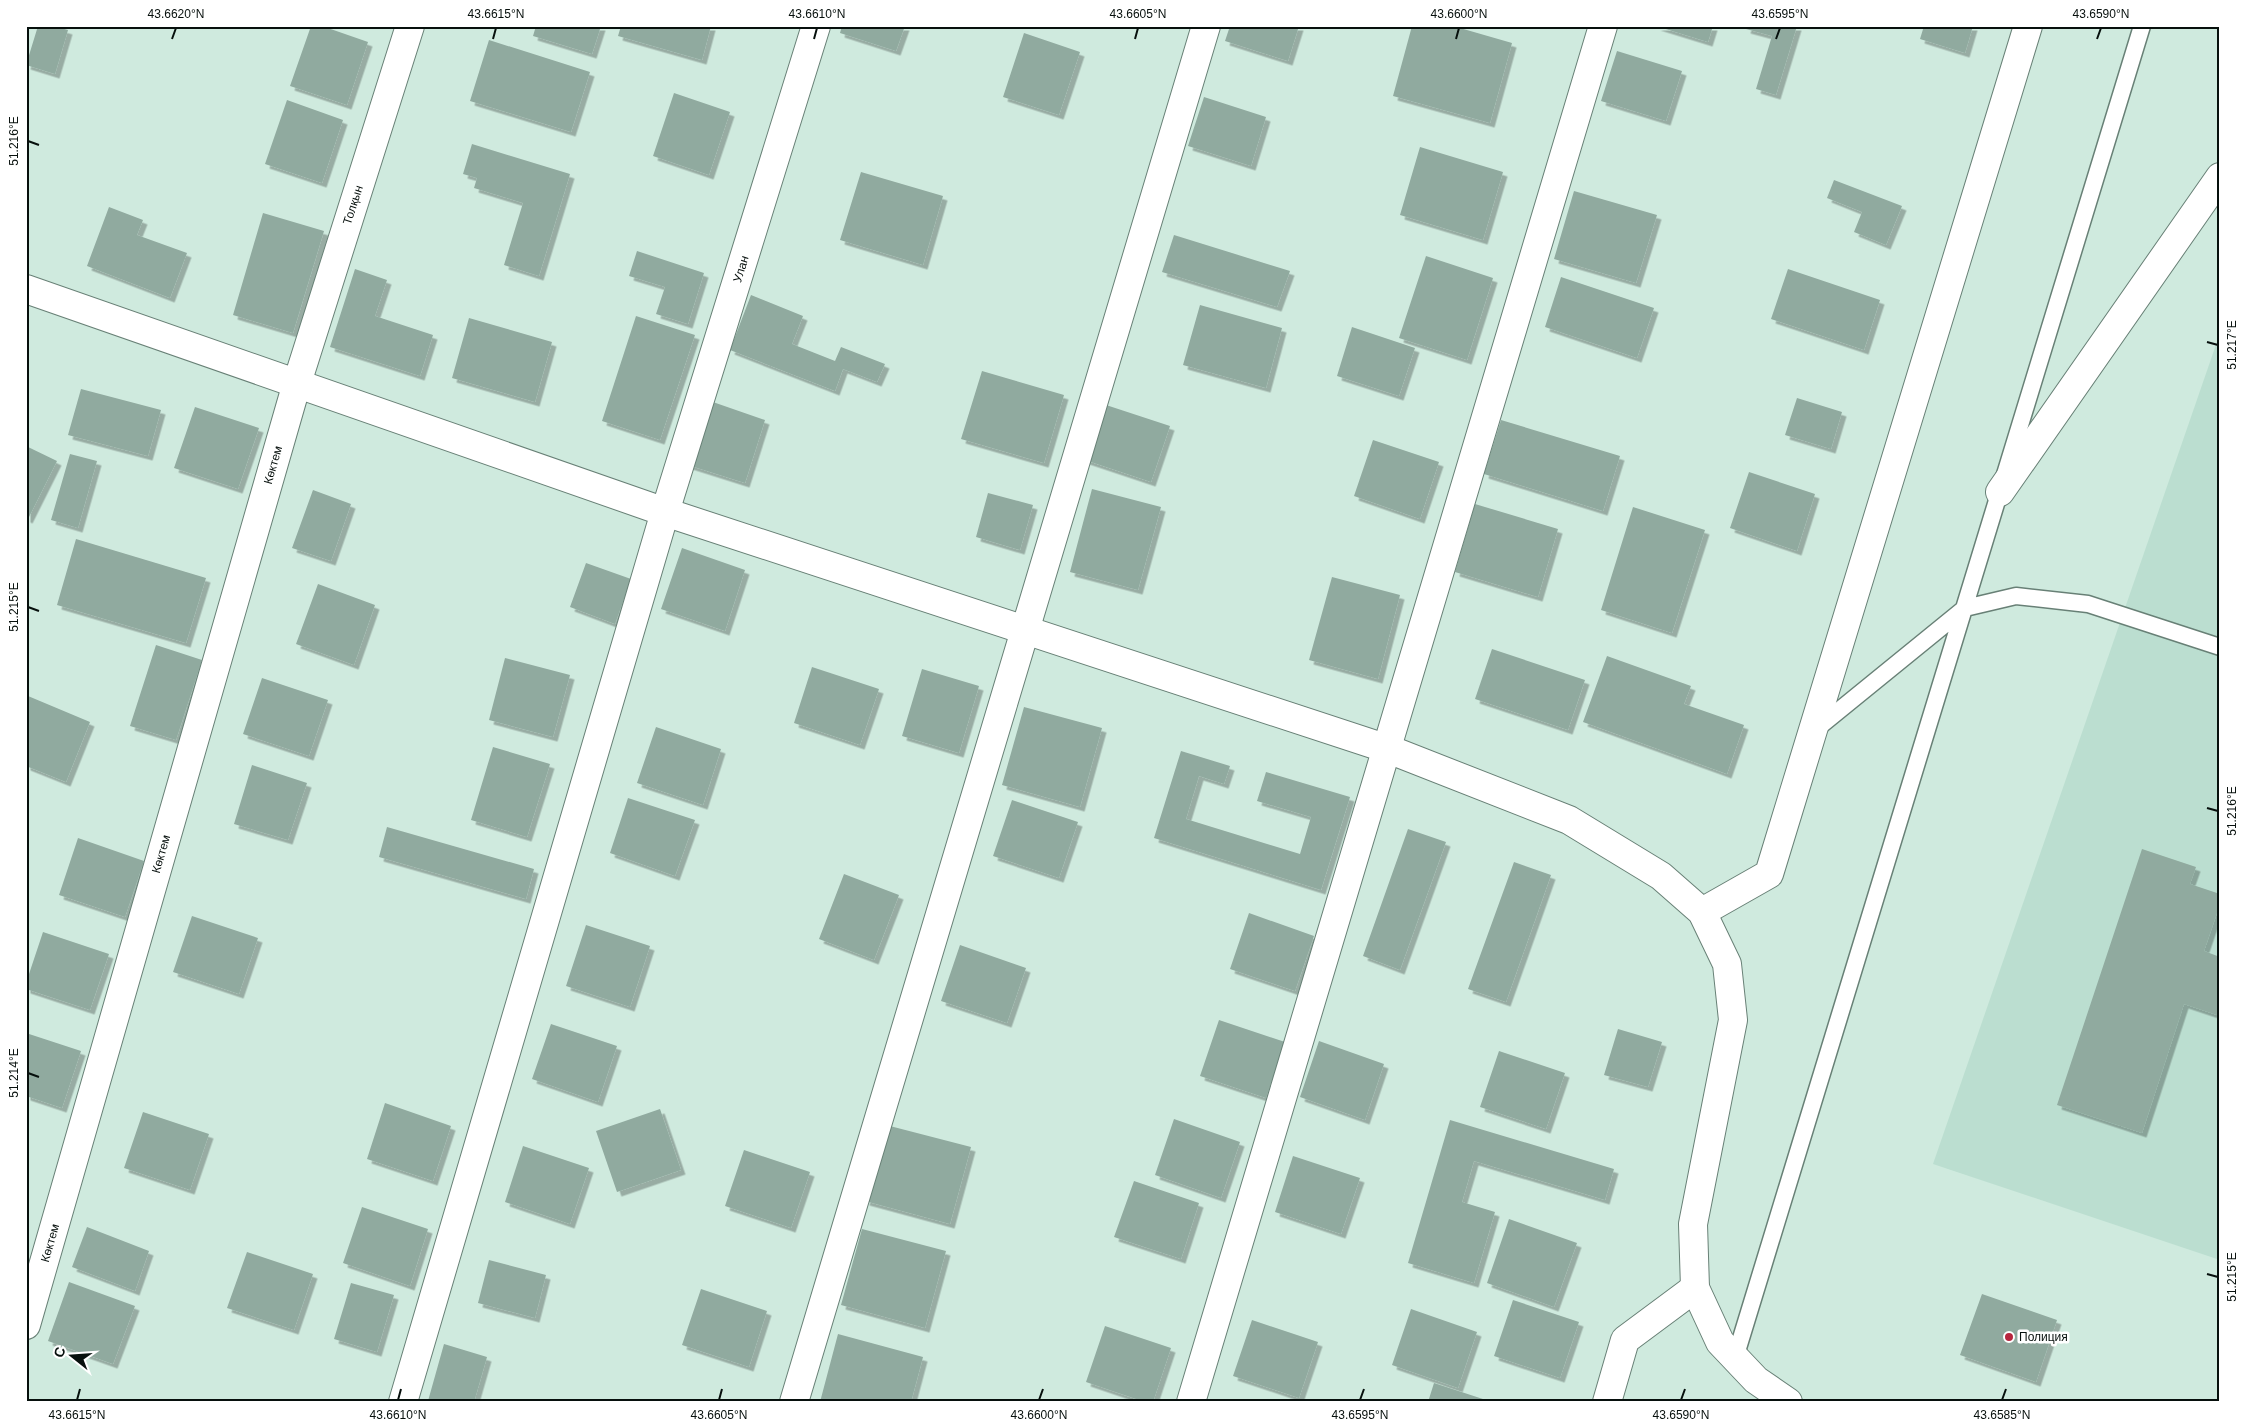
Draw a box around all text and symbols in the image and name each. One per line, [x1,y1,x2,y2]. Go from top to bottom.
text: 43.6620°N [148,7,204,21]
text: 43.6615°N [468,7,524,21]
text: 43.6610°N [789,7,845,21]
text: 43.6605°N [1110,7,1166,21]
text: 43.6600°N [1431,7,1487,21]
text: 43.6595°N [1752,7,1808,21]
text: 43.6590°N [2073,7,2129,21]
text: 51.216°E [7,116,21,166]
street label: Толқын [340,184,366,226]
street label: Улан [730,254,752,284]
text: 51.217°E [2225,320,2239,370]
street label: Көктем [261,444,285,486]
text: 51.215°E [7,582,21,632]
text: 51.216°E [2225,786,2239,836]
street label: Көктем [149,833,173,875]
text: 51.214°E [7,1048,21,1098]
street label: Көктем [38,1222,62,1264]
text: 51.215°E [2225,1252,2239,1302]
north arrow [48,1330,98,1380]
place label: Полиция [2019,1330,2068,1344]
marker: Полиция [2003,1331,2015,1343]
text: С [50,1345,69,1359]
text: 43.6615°N [49,1408,105,1422]
text: 43.6610°N [370,1408,426,1422]
text: 43.6605°N [691,1408,747,1422]
text: 43.6600°N [1011,1408,1067,1422]
text: 43.6595°N [1332,1408,1388,1422]
text: 43.6590°N [1653,1408,1709,1422]
text: 43.6585°N [1974,1408,2030,1422]

